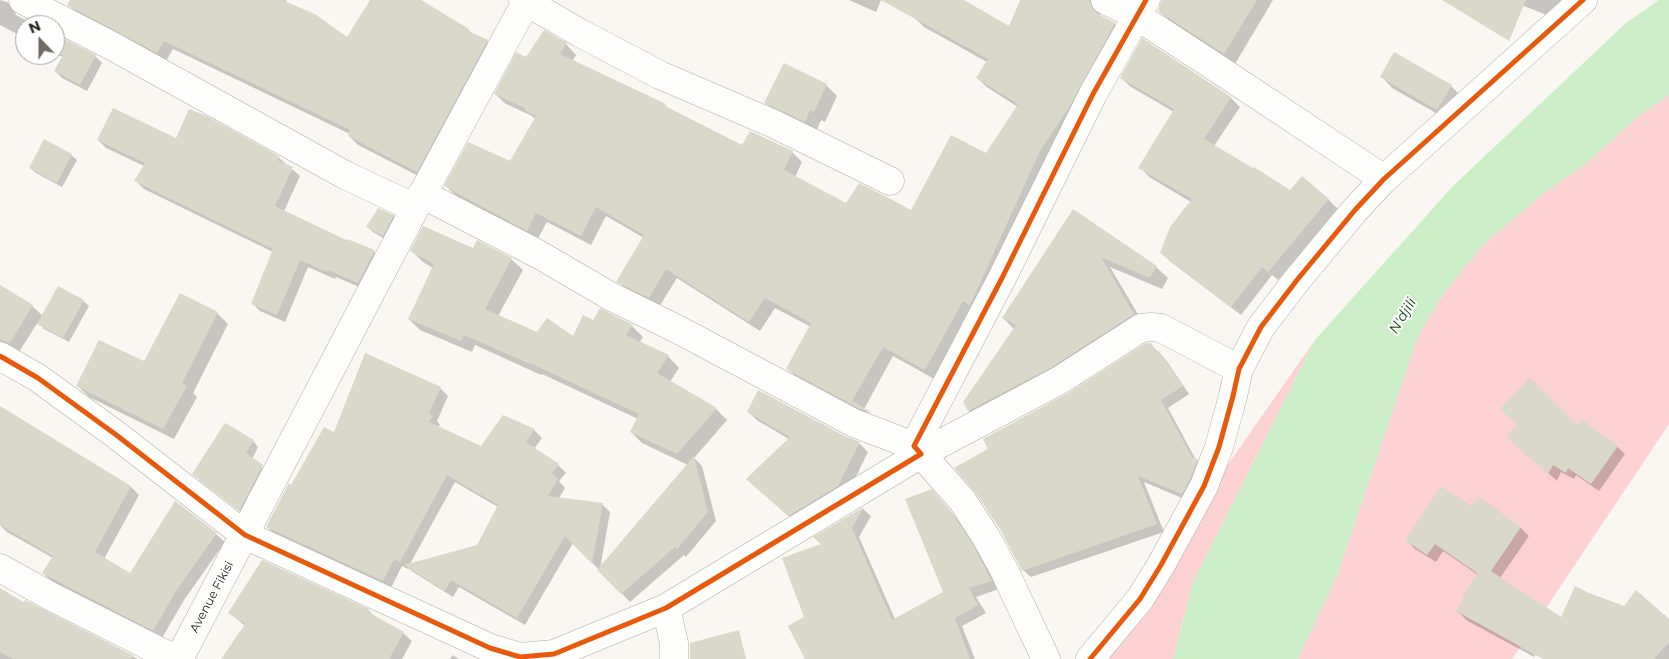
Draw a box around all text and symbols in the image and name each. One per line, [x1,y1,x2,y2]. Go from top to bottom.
north arrow [15,15,65,65]
text: N [26,17,43,37]
water label: N'djili [1386,295,1420,337]
street label: Avenue Fikisi [187,559,237,635]

